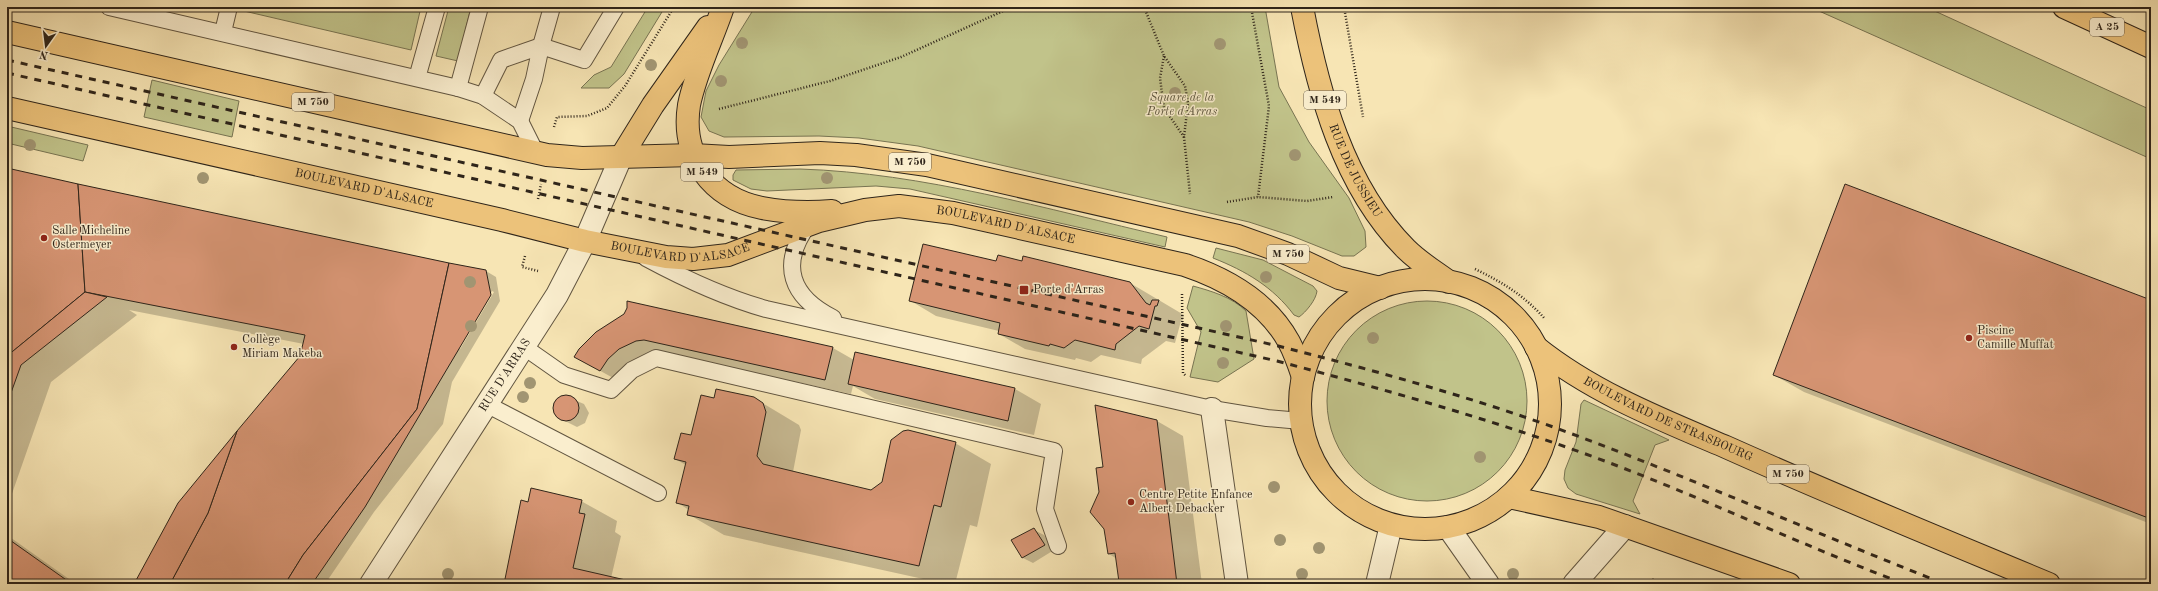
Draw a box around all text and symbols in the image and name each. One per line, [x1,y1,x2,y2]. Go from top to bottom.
road number: A 25 [2090,18,2124,36]
north arrow [26,26,66,66]
text: N [38,48,49,61]
road number: M 549 [1304,91,1346,109]
park label: Square de la Porte d'Arras [1146,92,1217,118]
road number: M 750 [292,93,334,111]
street label: RUE DE JUSSIEU [1326,122,1384,220]
road number: M 750 [889,153,931,171]
road number: M 549 [681,163,723,181]
street label: BOULEVARD D'ALSACE [294,167,434,210]
street label: BOULEVARD D'ALSACE [935,205,1076,246]
place label: Salle Micheline Ostermeyer [52,225,130,251]
marker: Salle Micheline Ostermeyer [39,233,49,243]
street label: BOULEVARD D'ALSACE [609,240,752,265]
road number: M 750 [1267,245,1309,263]
marker: Porte d'Arras [1018,284,1030,296]
place label: Porte d'Arras [1033,284,1104,296]
place label: Piscine Camille Muffat [1977,325,2054,351]
marker: Piscine Camille Muffat [1964,333,1974,343]
place label: Collège Miriam Makeba [242,334,322,360]
street label: RUE D'ARRAS [477,337,533,414]
marker: Collège Miriam Makeba [229,342,239,352]
street label: BOULEVARD DE STRASBOURG [1581,375,1755,464]
road number: M 750 [1767,465,1809,483]
place label: Centre Petite Enfance Albert Debacker [1139,489,1253,515]
marker: Centre Petite Enfance Albert Debacker [1126,497,1136,507]

